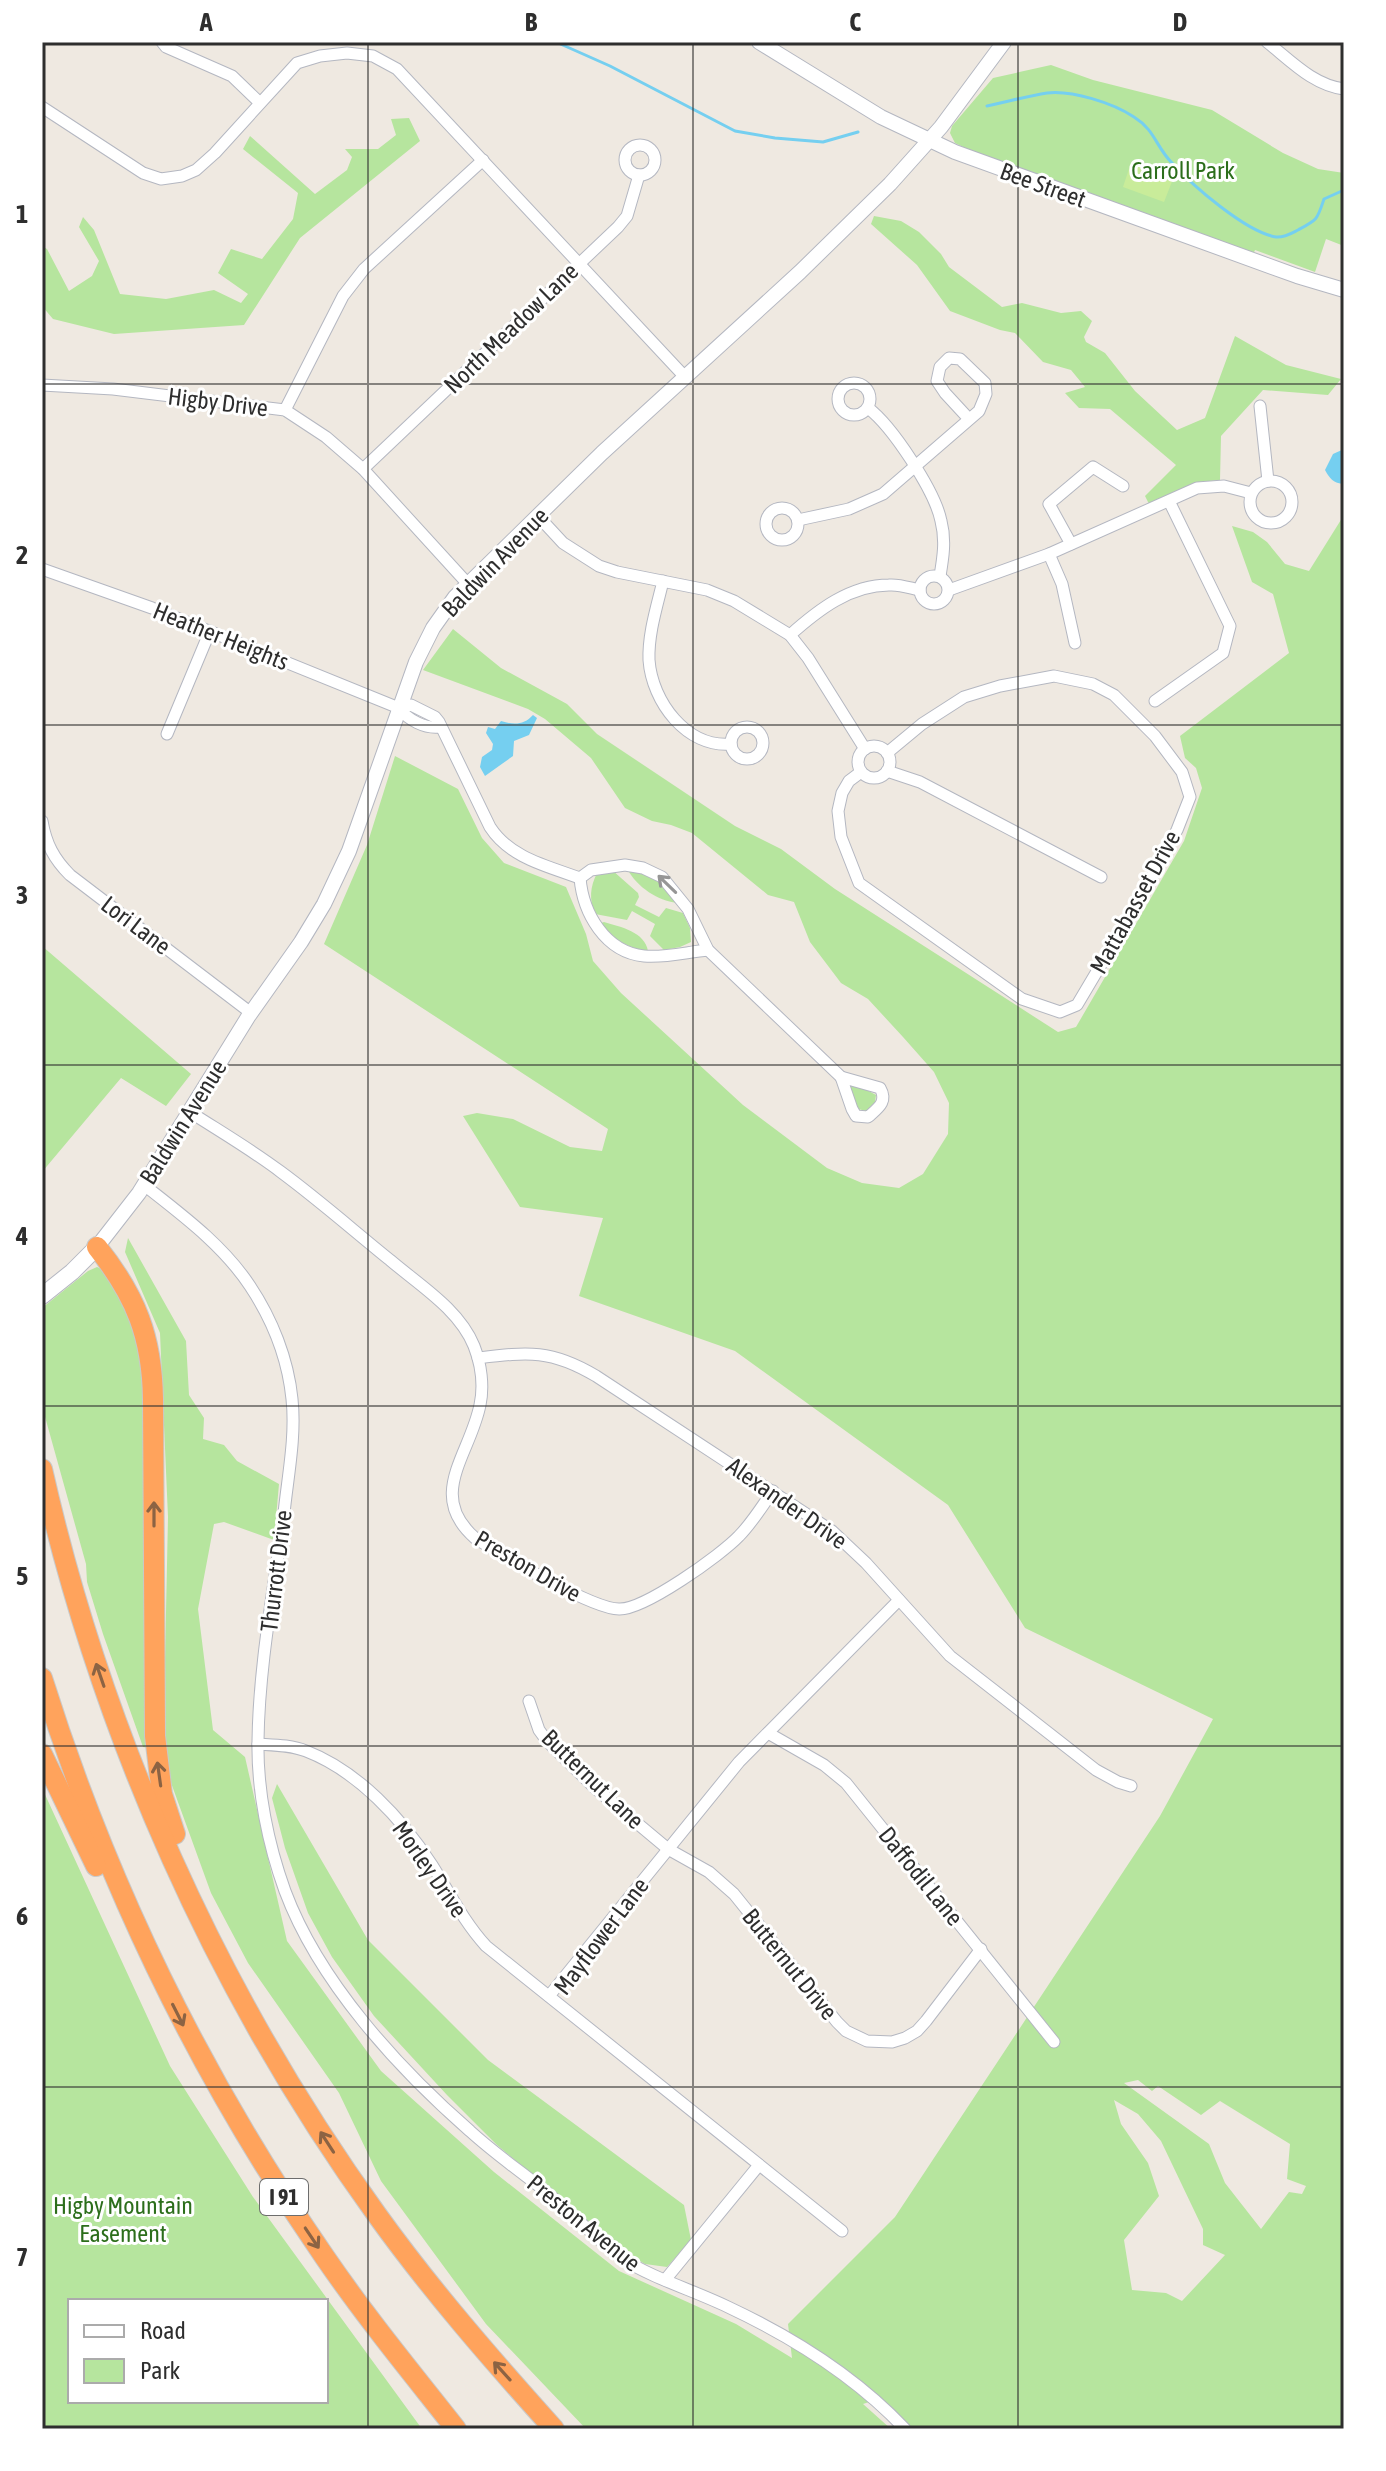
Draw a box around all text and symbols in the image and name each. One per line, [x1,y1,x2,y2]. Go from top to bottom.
text: A [199,7,213,37]
text: B [525,7,538,37]
text: C [849,7,861,37]
text: D [1173,7,1187,37]
street label: Bee Street [997,157,1090,213]
park label: Carroll Park [1131,157,1235,184]
text: 1 [16,199,28,229]
street label: North Meadow Lane [439,257,583,399]
street label: Higby Drive [166,382,270,422]
street label: Baldwin Avenue [436,502,554,622]
text: 2 [16,540,28,570]
street label: Heather Heights [149,597,293,675]
street label: Mattabasset Drive [1085,826,1185,978]
one-way arrow [657,875,677,894]
text: 3 [16,880,28,910]
street label: Lori Lane [96,890,176,960]
street label: Baldwin Avenue [134,1055,232,1189]
text: 4 [15,1221,28,1251]
street label: Alexander Drive [722,1452,852,1554]
one-way arrow [146,1501,162,1528]
street label: Thurrott Drive [255,1509,297,1633]
street label: Preston Drive [470,1525,586,1607]
text: 5 [16,1561,28,1591]
one-way arrow [92,1663,107,1688]
street label: Butternut Lane [537,1724,649,1834]
one-way arrow [151,1762,166,1787]
street label: Morley Drive [387,1816,473,1922]
street label: Daffodil Lane [873,1821,969,1931]
street label: Mayflower Lane [548,1872,654,2000]
text: 6 [16,1901,28,1931]
street label: Butternut Drive [737,1903,843,2025]
one-way arrow [171,2002,187,2026]
one-way arrow [318,2131,334,2154]
street label: Preston Avenue [522,2169,646,2277]
road number: I 91 [260,2179,308,2215]
park label: Higby Mountain Easement [53,2192,193,2247]
one-way arrow [304,2226,320,2249]
text: 7 [16,2242,28,2272]
legend [68,2299,328,2403]
text: Road [140,2317,186,2344]
text: Park [140,2357,181,2384]
one-way arrow [493,2361,511,2381]

